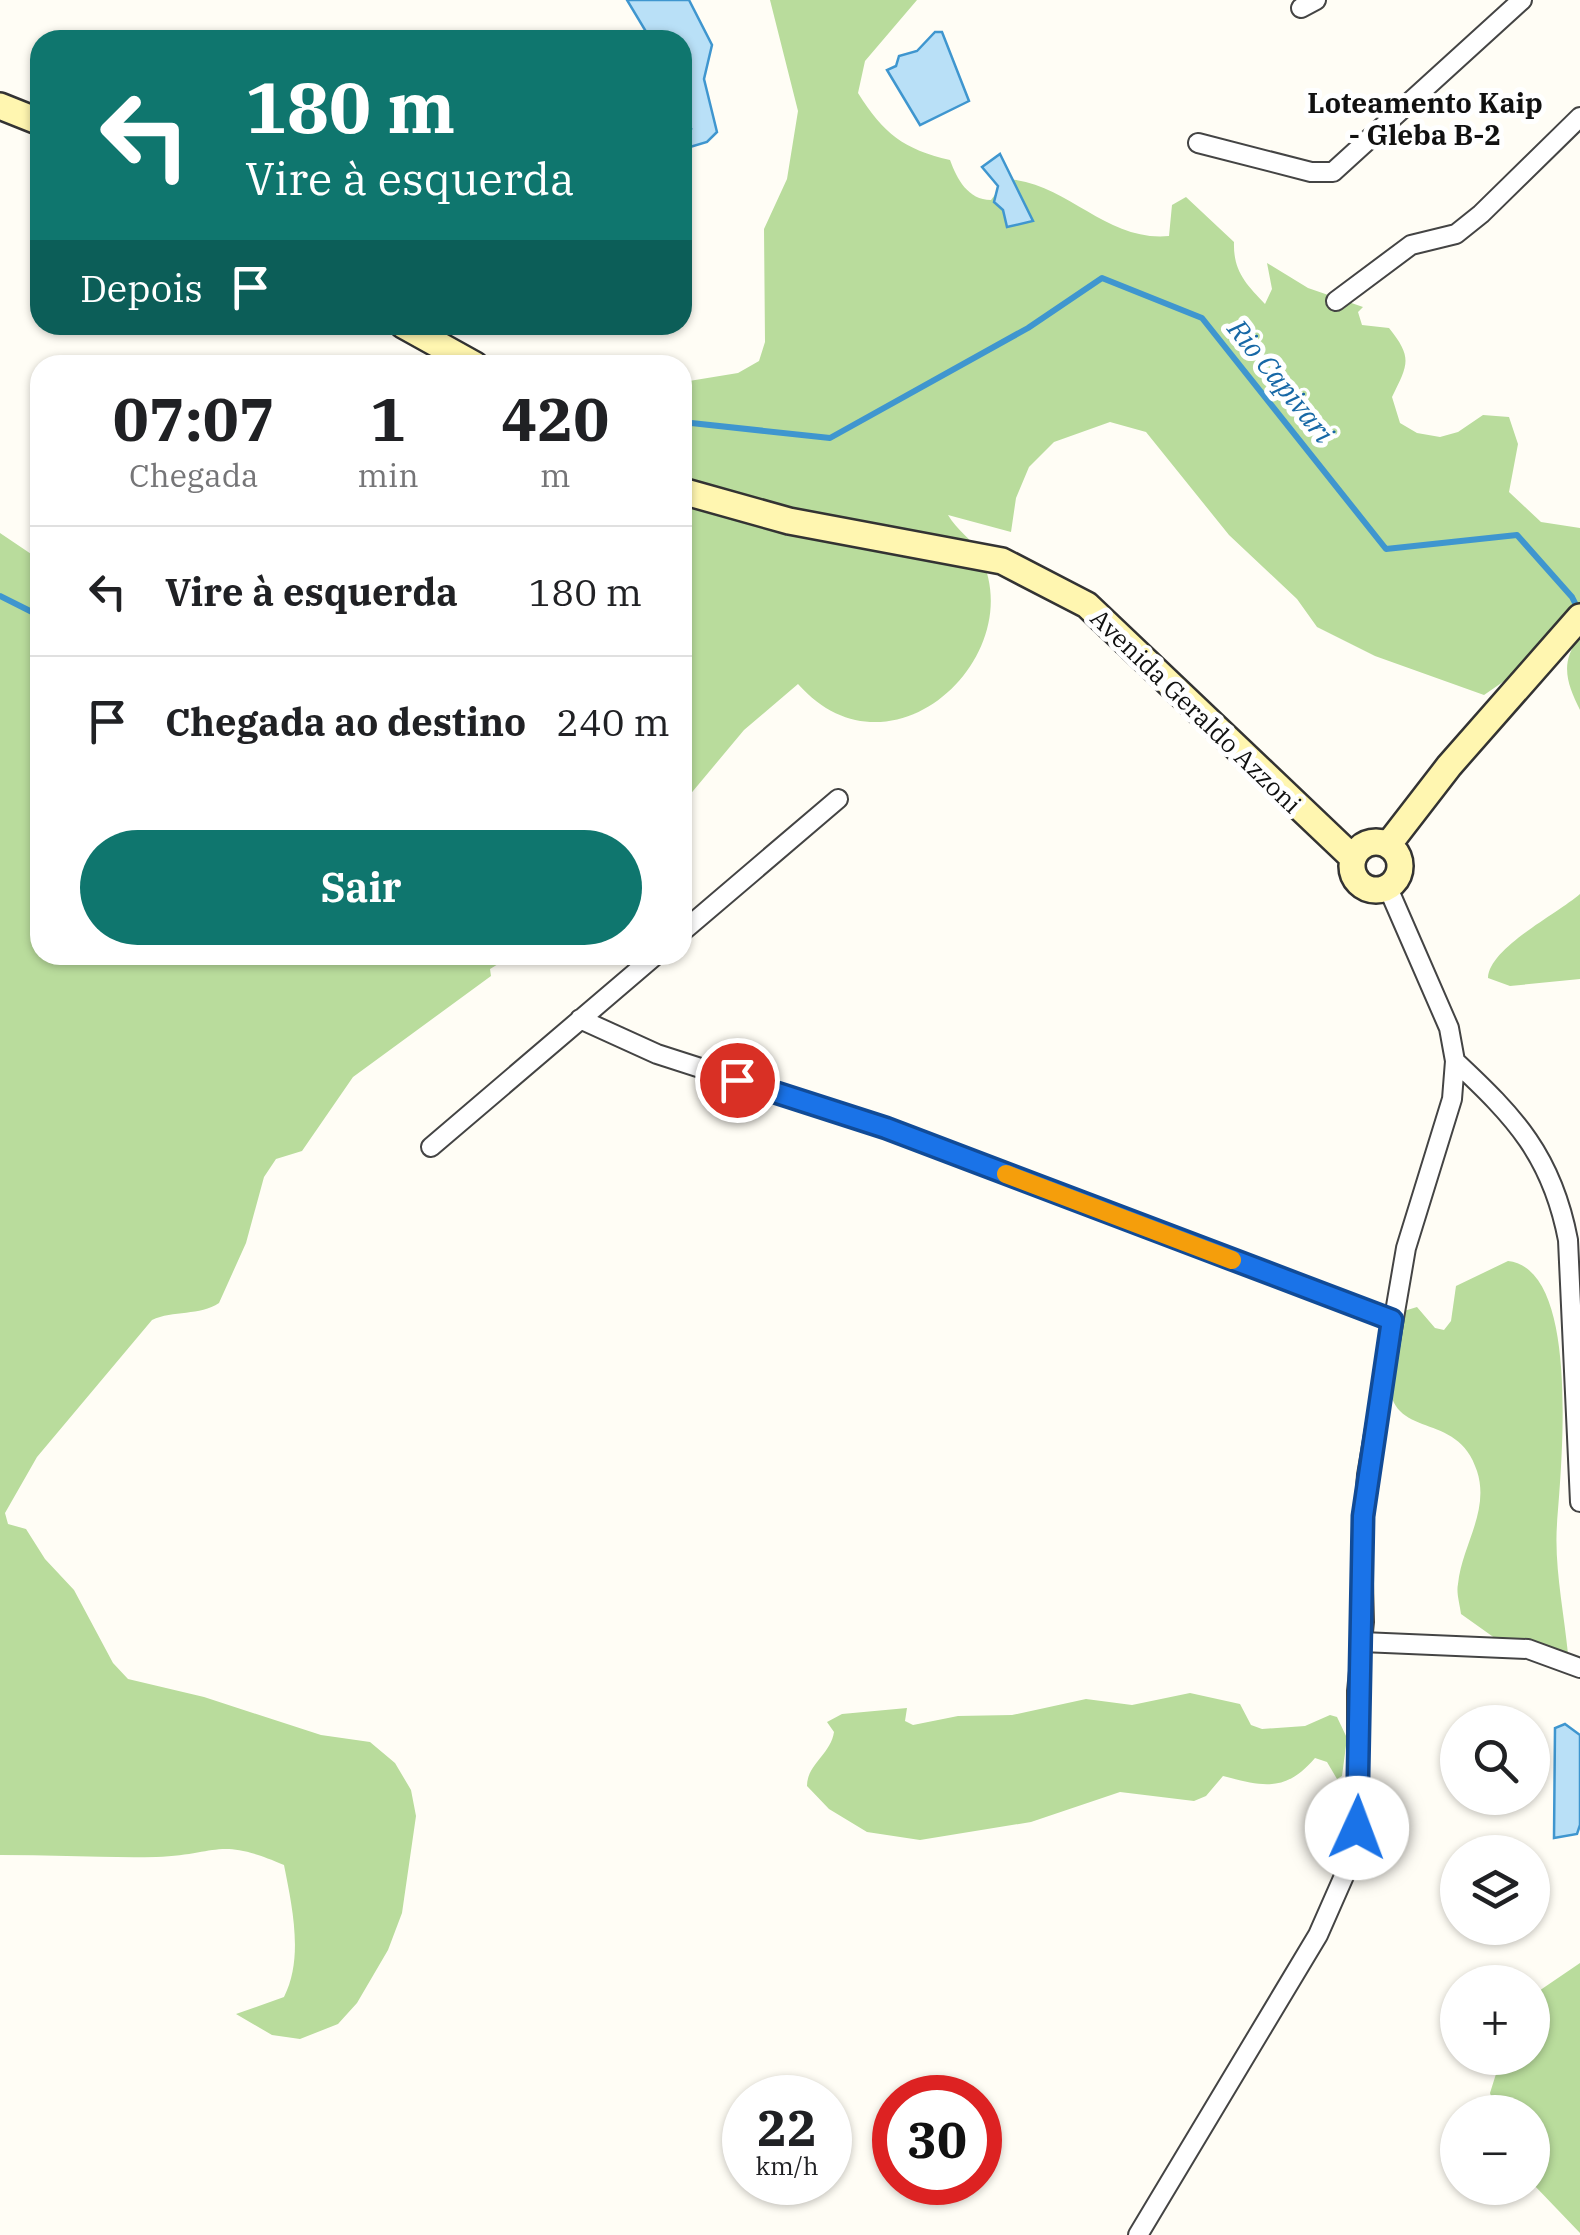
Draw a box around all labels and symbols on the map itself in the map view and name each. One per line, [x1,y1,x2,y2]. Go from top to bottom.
district label: Loteamento Kaip - Gleba B-2 [1307,84,1543,153]
water label: Rio Capivari [1220,310,1343,451]
street label: Avenida Geraldo Azzoni [1084,601,1309,820]
pin [695,1038,780,1123]
position arrow [1305,1776,1409,1880]
speed limit sign: 30 [872,2075,1002,2205]

